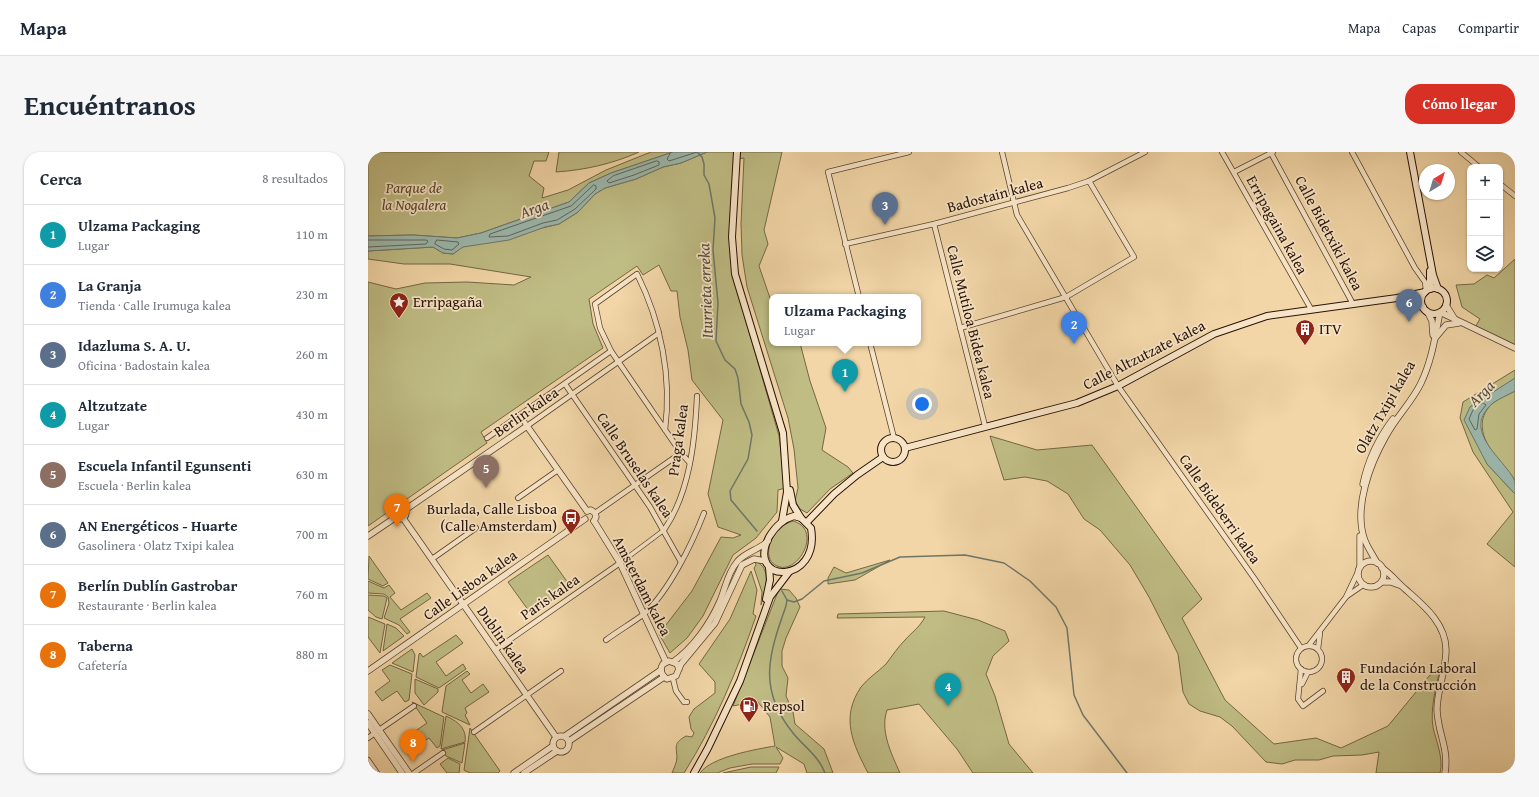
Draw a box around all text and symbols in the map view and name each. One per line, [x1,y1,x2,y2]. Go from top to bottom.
text: Mapa [20,14,67,42]
text: Mapa [1348,18,1380,38]
text: Capas [1402,18,1436,38]
text: Compartir [1458,18,1519,38]
text: Encuéntranos [24,84,196,125]
button: Cómo llegar [1405,84,1515,124]
north arrow [1419,164,1455,200]
map controls [1467,164,1503,272]
button: + [1467,164,1503,200]
text: Cerca [40,166,82,191]
text: 8 resultados [262,169,328,188]
street label: Badostain kalea [945,172,1045,217]
street label: Erripagaina kalea [1242,172,1313,278]
street label: Calle Bidetxiki kalea [1290,172,1369,294]
park label: Parque de la Nogalera [382,177,446,215]
water label: Arga [515,191,552,225]
pin: 3 [872,192,898,225]
button: − [1467,200,1503,236]
text: Ulzama Packaging [78,215,200,236]
text: 1 [50,225,56,244]
text: 110 m [296,225,328,244]
text: Lugar [78,236,109,255]
button: layers [1467,236,1503,272]
water label: Iturrieta erreka [691,242,719,339]
street label: Calle Mutiloa Bidea kalea [942,243,1001,401]
text: La Granja [78,275,141,296]
text: 2 [50,285,56,304]
text: 230 m [296,285,328,304]
pin: 6 [1396,289,1422,322]
place icon: Erripagaña [388,291,410,319]
place label: Erripagaña [413,291,482,312]
popup [769,294,921,346]
text: Tienda · Calle Irumuga kalea [78,296,231,315]
text: Ulzama Packaging [784,300,906,321]
pin: 2 [1061,311,1087,344]
street label: Calle Altzutzate kalea [1079,315,1209,395]
building icon: ITV [1294,318,1316,346]
place label: ITV [1319,318,1342,339]
text: Lugar [784,321,815,340]
text: Idazluma S. A. U. [78,335,191,356]
text: 3 [50,345,56,364]
text: 260 m [296,345,328,364]
text: Oficina · Badostain kalea [78,356,210,375]
street label: Olatz Txipi kalea [1349,356,1420,457]
pin: 1 [832,359,858,392]
water label: Arga [1461,374,1500,413]
street label: Berlin kalea [489,382,562,442]
your location [912,394,932,414]
text: Altzutzate [78,395,147,416]
street label: Praga kalea [662,403,693,477]
text: 4 [50,405,56,424]
text: 430 m [296,405,328,424]
street label: Calle Bruselas kalea [592,408,679,522]
text: Lugar [78,416,109,435]
street label: Calle Bideberri kalea [1175,450,1266,568]
text: Escuela Infantil Egunsenti [78,455,251,476]
pin: 5 [473,455,499,488]
text: 5 [50,465,56,484]
text: 630 m [296,465,328,484]
text: Escuela · Berlin kalea [78,476,191,495]
pin: 7 [384,494,410,527]
place label: Burlada, Calle Lisboa (Calle Amsterdam) [427,498,557,536]
bus stop icon: Burlada, Calle Lisboa (Calle Amsterdam) [560,507,582,535]
text: AN Energéticos - Huarte [78,515,238,536]
text: 6 [50,525,56,544]
text: 700 m [296,525,328,544]
street label: Amsterdam kalea [608,532,677,639]
text: Gasolinera · Olatz Txipi kalea [78,536,234,555]
street label: Calle Lisboa kalea [418,544,521,625]
street label: Paris kalea [516,569,584,625]
text: Berlín Dublín Gastrobar [78,575,237,596]
text: 7 [50,585,56,604]
text: 760 m [296,585,328,604]
text: Restaurante · Berlin kalea [78,596,217,615]
street label: Dublin kalea [472,602,534,678]
text: Taberna [78,635,133,656]
text: 8 [50,645,56,664]
text: 880 m [296,645,328,664]
text: Cafetería [78,656,127,675]
place label: Fundación Laboral de la Construcción [1360,657,1477,695]
building icon: Fundación Laboral de la Construcción [1335,666,1357,694]
pin: 4 [935,673,961,706]
fuel station icon: Repsol [738,695,760,723]
place label: Repsol [763,695,805,716]
pin: 8 [400,729,426,762]

